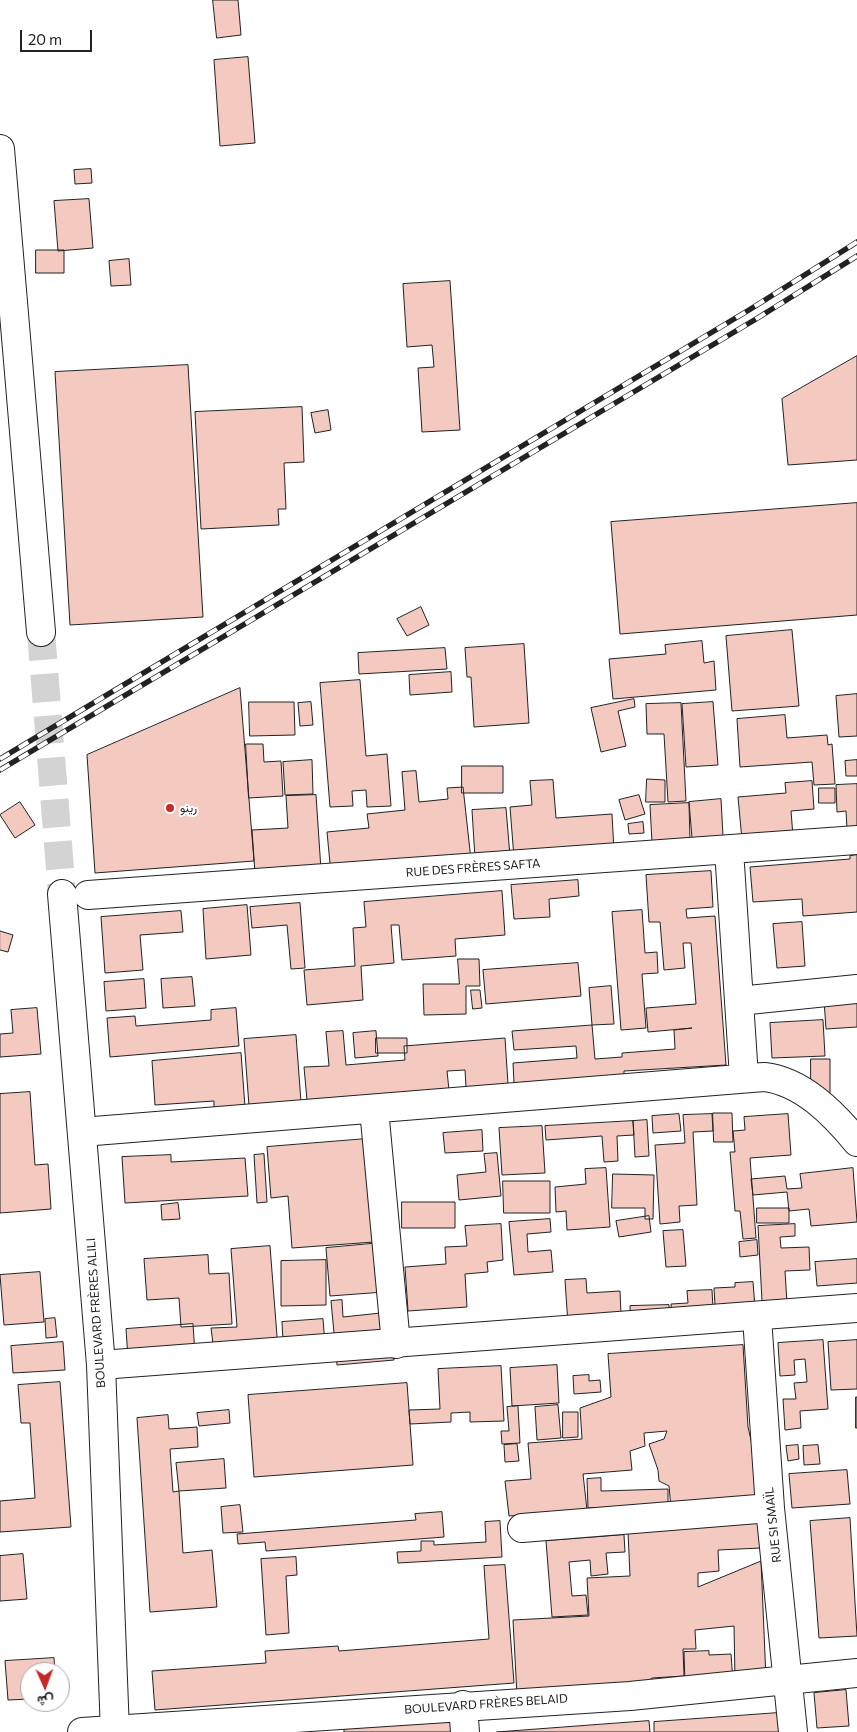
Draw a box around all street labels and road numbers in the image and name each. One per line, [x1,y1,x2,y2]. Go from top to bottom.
street label: RUE DES FRÈRES SAFTA [405,856,541,880]
street label: BOULEVARD FRÈRES ALILI [84,1237,108,1389]
street label: RUE SI SMAÏL [762,1487,784,1563]
street label: BOULEVARD FRÈRES BELAID [404,1691,568,1717]

